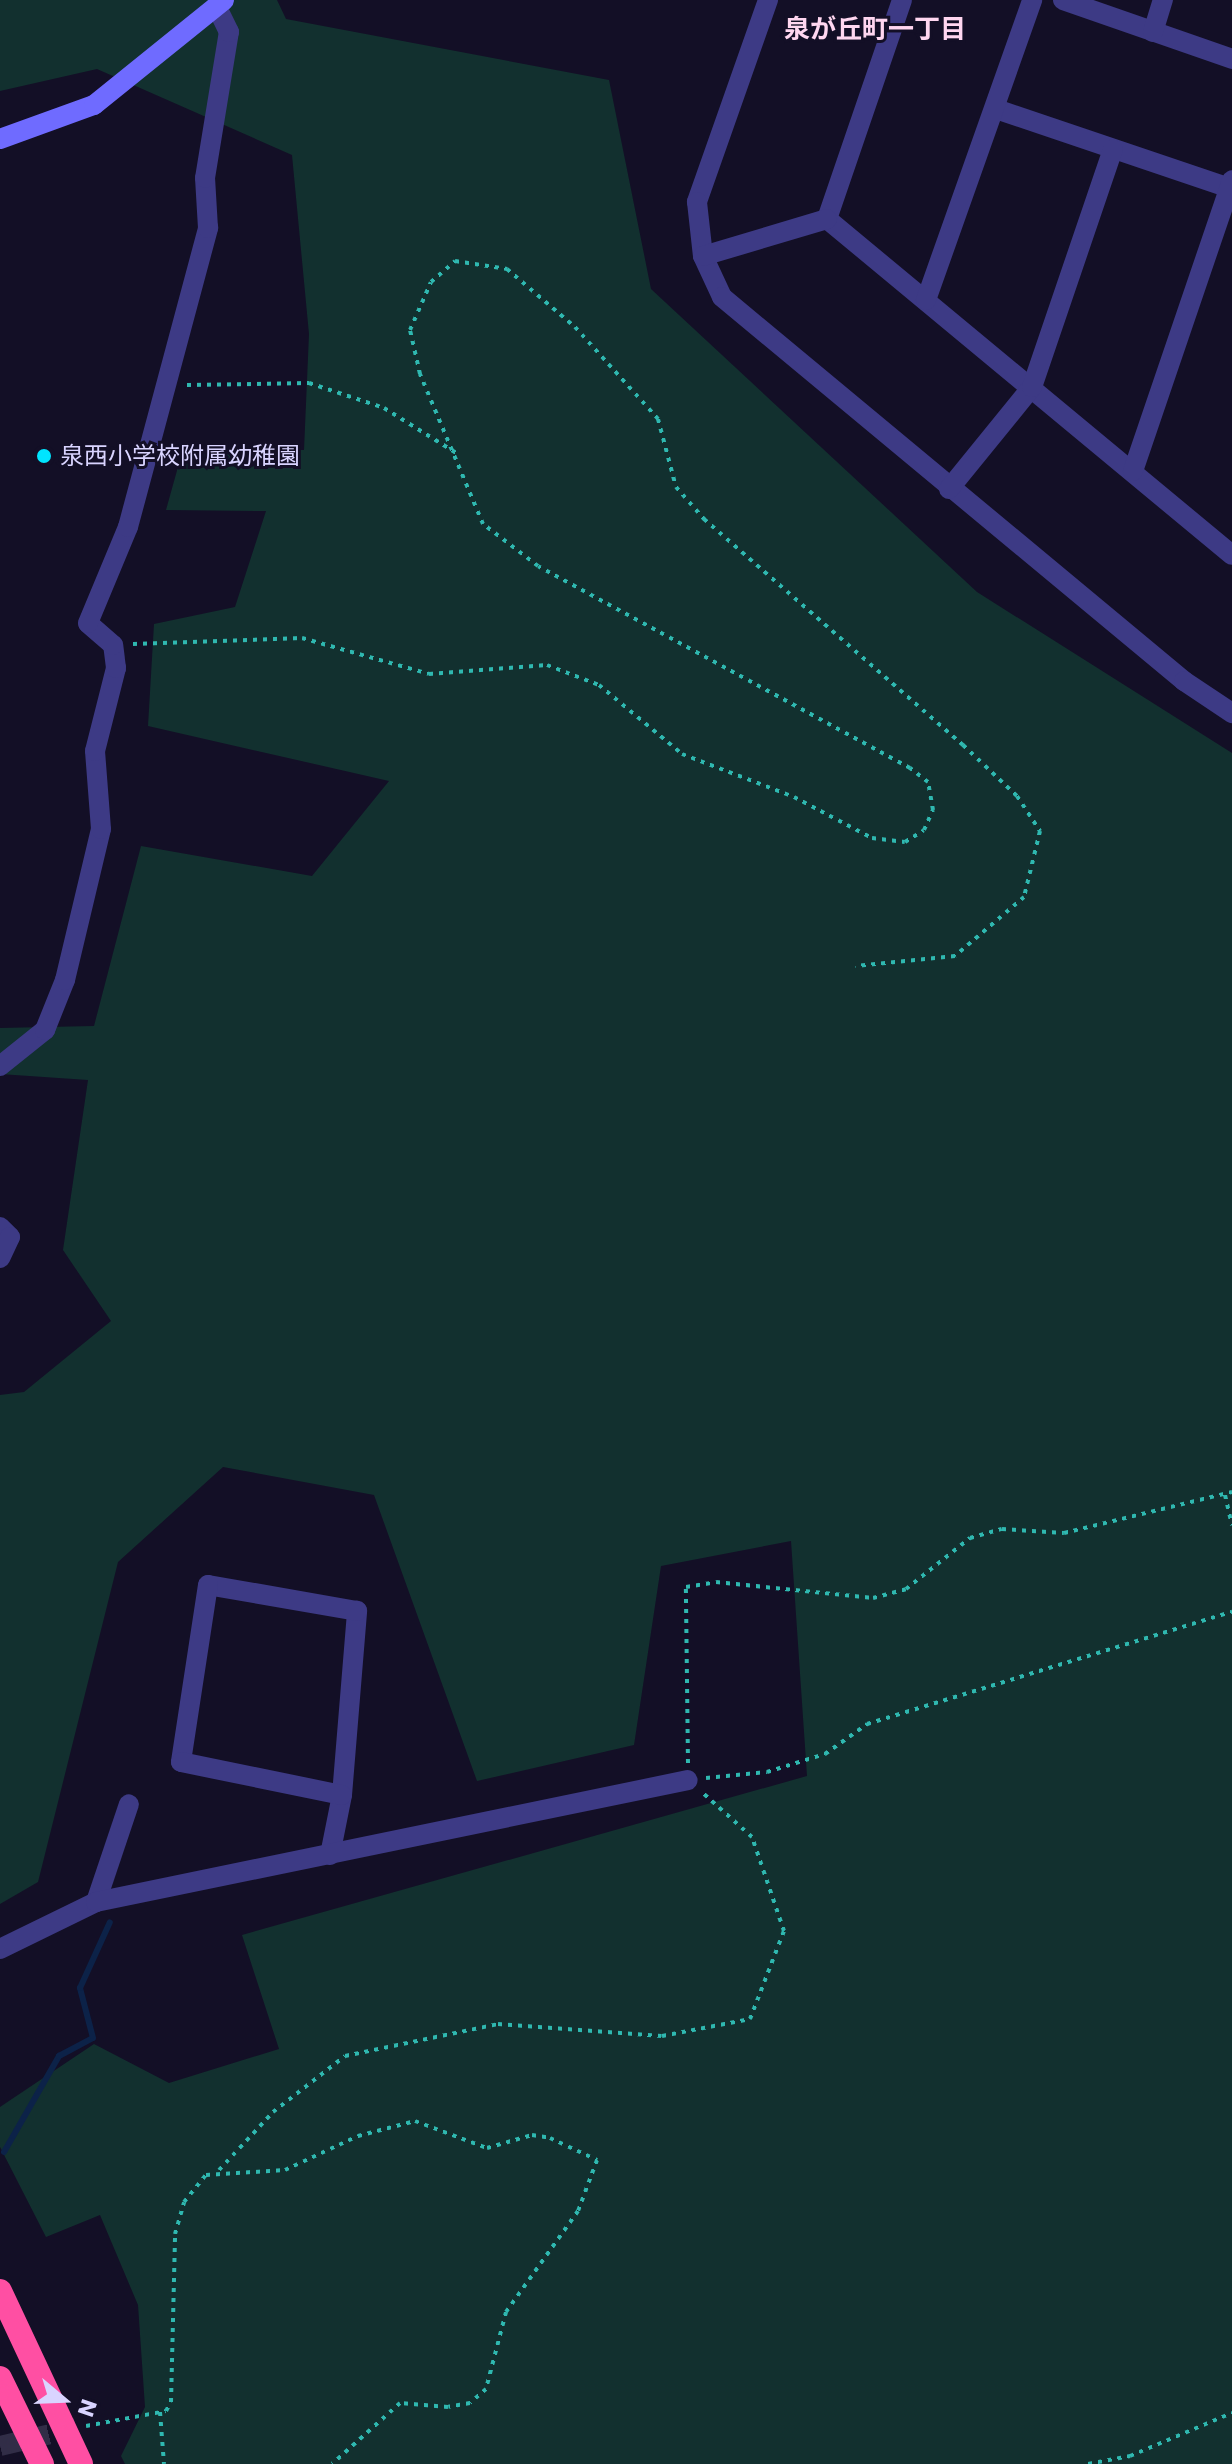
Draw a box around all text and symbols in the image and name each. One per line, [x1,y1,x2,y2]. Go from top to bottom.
district label: 泉が丘町一丁目 [784,14,966,46]
place label: 泉西小学校附属幼稚園 [60,442,300,470]
marker: 泉西小学校附属幼稚園 [35,447,53,465]
north arrow [24,2360,104,2440]
text: N [70,2395,105,2421]

